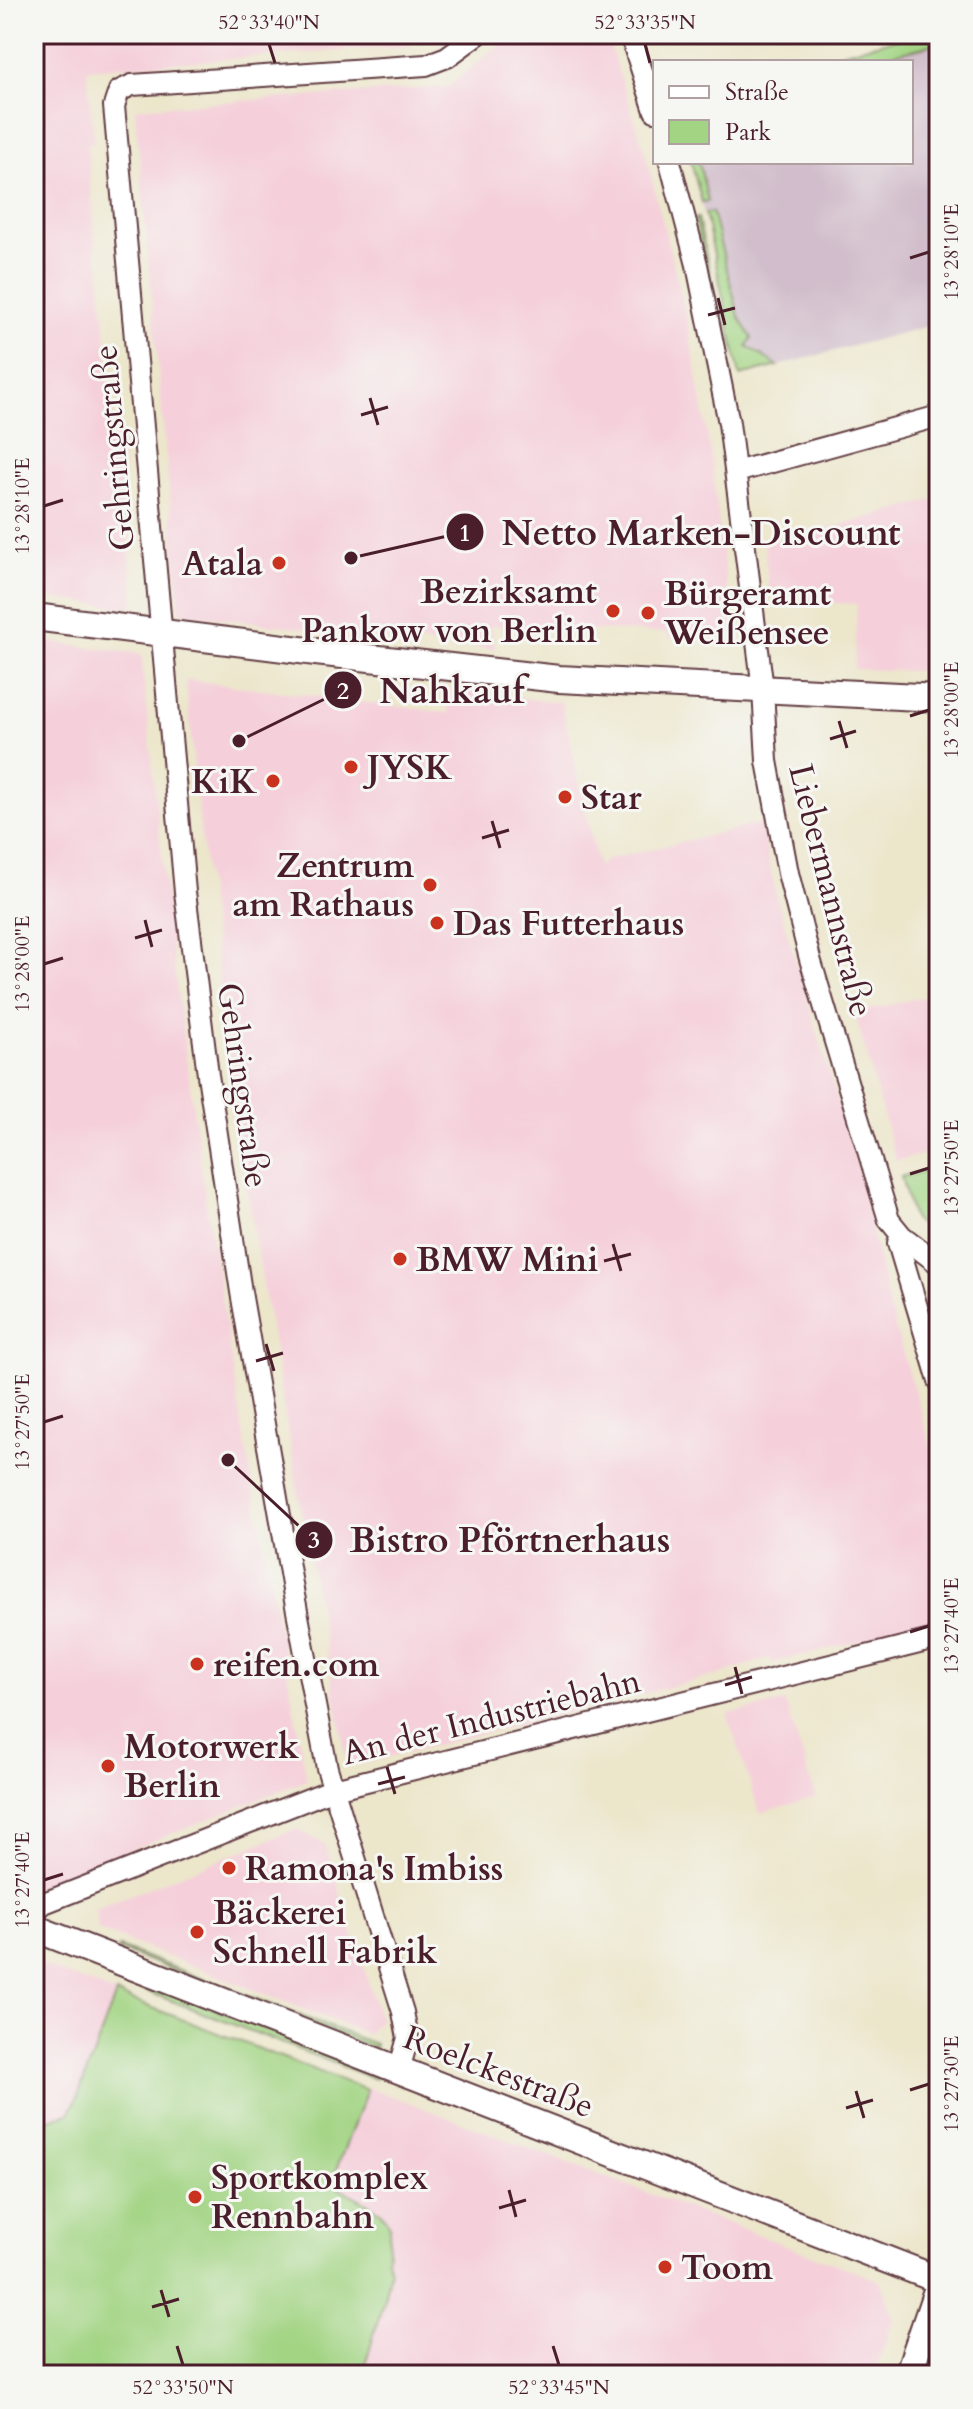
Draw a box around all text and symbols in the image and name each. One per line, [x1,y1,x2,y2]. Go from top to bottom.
text: 52°33'40"N [218,9,320,36]
text: 52°33'35"N [594,9,696,36]
legend [653,60,913,164]
text: Straße [725,76,789,109]
text: Park [725,116,771,149]
text: 13°28'10"E [938,204,965,300]
street label: Gehringstraße [82,343,146,553]
text: 13°28'10"E [9,458,36,554]
callout: Netto Marken-Discount [445,502,916,562]
text: Netto Marken-Discount [502,509,901,558]
text: 1 [459,517,471,550]
place label: Atala [182,541,263,587]
marker: Atala [270,554,288,572]
place label: Bezirksamt Pankow von Berlin [301,569,597,654]
place label: Bürgeramt Weißensee [663,571,831,656]
marker: Bezirksamt Pankow von Berlin [604,602,622,620]
marker: Bürgeramt Weißensee [639,604,657,622]
callout: Nahkauf [323,660,540,720]
text: 13°28'00"E [938,662,965,758]
text: Nahkauf [379,667,530,716]
text: 2 [337,675,349,708]
place label: JYSK [362,745,452,791]
marker: JYSK [342,758,360,776]
place label: KiK [191,759,257,805]
street label: Liebermannstraße [777,759,885,1021]
marker: KiK [264,772,282,790]
place label: Star [581,775,642,821]
marker: Star [556,788,574,806]
place label: Zentrum am Rathaus [232,843,415,928]
marker: Zentrum am Rathaus [421,876,439,894]
place label: Das Futterhaus [453,901,684,947]
marker: Das Futterhaus [428,914,446,932]
text: 13°28'00"E [9,916,36,1012]
street label: Gehringstraße [206,980,280,1190]
text: 13°27'50"E [938,1120,965,1216]
place label: BMW Mini [416,1237,598,1283]
marker: BMW Mini [391,1250,409,1268]
text: 13°27'50"E [9,1374,36,1470]
callout: Bistro Pförtnerhaus [294,1510,686,1570]
text: Bistro Pförtnerhaus [350,1516,670,1565]
text: 3 [308,1524,320,1557]
text: 13°27'40"E [938,1578,965,1674]
place label: reifen.com [213,1642,380,1688]
marker: reifen.com [188,1655,206,1673]
street label: An der Industriebahn [337,1658,645,1776]
place label: Motorwerk Berlin [124,1724,300,1809]
marker: Motorwerk Berlin [99,1757,117,1775]
text: 13°27'40"E [9,1832,36,1928]
place label: Ramona's Imbiss [245,1846,503,1892]
marker: Ramona's Imbiss [220,1859,238,1877]
place label: Bäckerei Schnell Fabrik [213,1890,438,1975]
marker: Bäckerei Schnell Fabrik [188,1923,206,1941]
street label: Roelckestraße [397,2015,600,2129]
text: 13°27'30"E [938,2036,965,2132]
place label: Sportkomplex Rennbahn [211,2155,429,2240]
marker: Sportkomplex Rennbahn [186,2188,204,2206]
place label: Toom [681,2245,773,2291]
marker: Toom [656,2258,674,2276]
text: 52°33'50"N [132,2374,234,2401]
text: 52°33'45"N [508,2374,610,2401]

